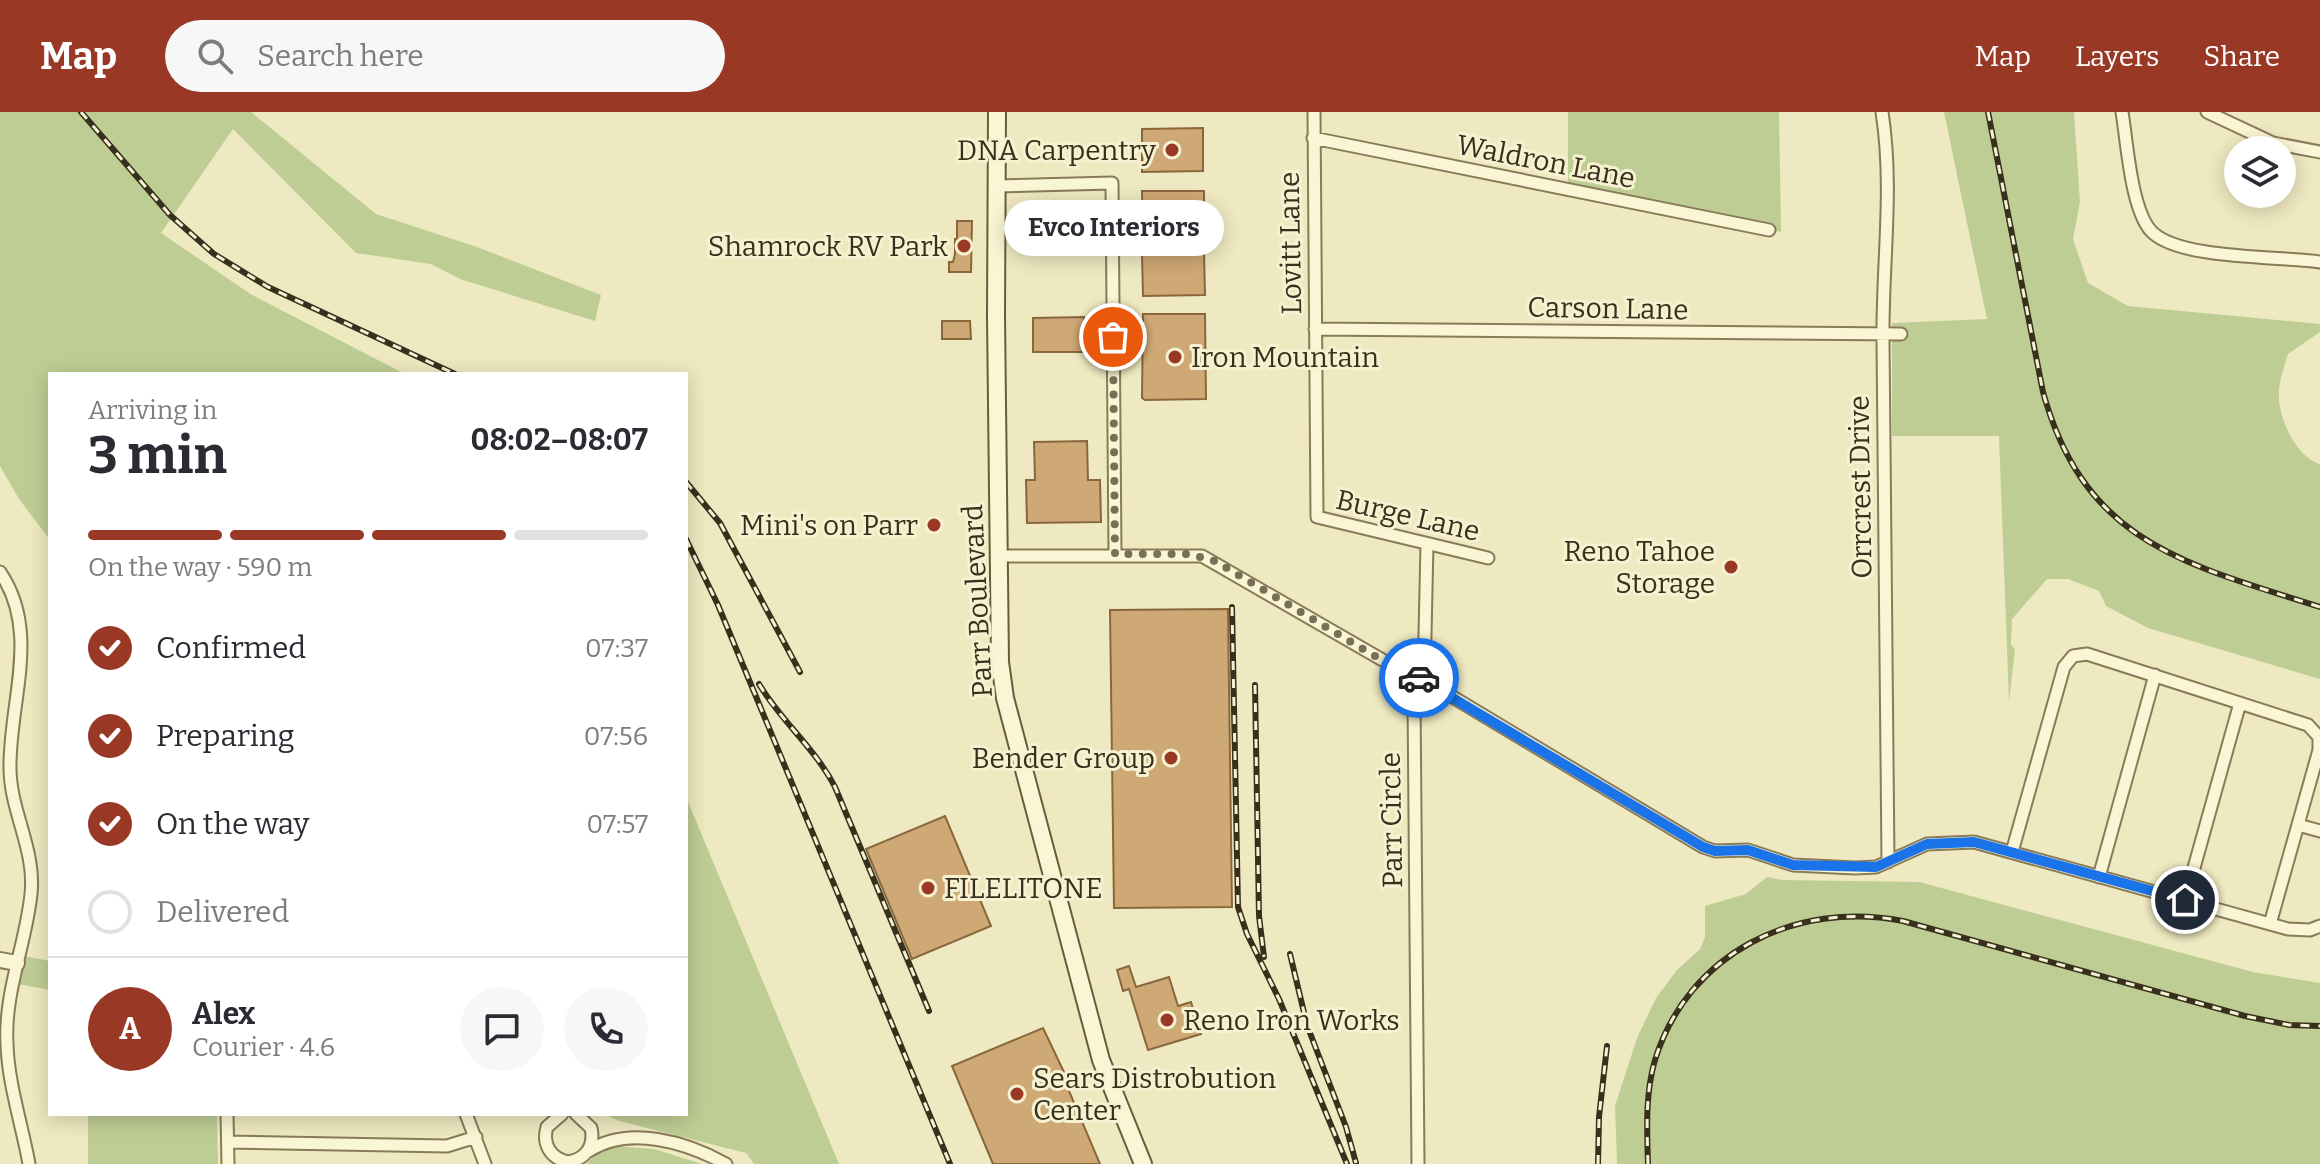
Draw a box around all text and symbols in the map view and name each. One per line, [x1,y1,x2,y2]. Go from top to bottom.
search box [165,20,725,92]
text: Map [40,33,117,79]
icon: search [193,34,237,78]
text: Search here [257,38,424,74]
text: Map [1974,40,2031,73]
text: Layers [2075,40,2159,73]
text: Share [2203,40,2280,73]
street label: Waldron Lane [1454,128,1638,195]
place label: DNA Carpentry [957,134,1156,167]
map controls [2224,136,2296,208]
button: layers [2224,136,2296,208]
marker: DNA Carpentry [1163,141,1181,159]
street label: Lovitt Lane [1273,171,1308,315]
callout: Evco Interiors [1003,201,1223,257]
text: Evco Interiors [1028,212,1200,243]
place label: Shamrock RV Park [708,230,948,263]
marker: Shamrock RV Park [955,237,973,255]
street label: Carson Lane [1527,291,1689,326]
pin [1079,303,1147,371]
icon: bag [1091,315,1135,359]
place label: Iron Mountain [1191,341,1379,374]
marker: Iron Mountain [1166,348,1184,366]
text: Arriving in [88,395,217,426]
street label: Orrcrest Drive [1842,395,1879,579]
text: 08:02–08:07 [470,422,648,458]
text: 3 min [88,424,227,487]
street label: Burge Lane [1333,483,1483,548]
street label: Parr Boulevard [956,504,999,698]
place label: Mini's on Parr [740,509,918,542]
marker: Mini's on Parr [925,516,943,534]
place label: Reno Tahoe Storage [1564,535,1715,600]
text: On the way · 590 m [88,552,312,583]
marker: Reno Tahoe Storage [1722,558,1740,576]
icon: check [88,626,132,670]
text: Confirmed [156,630,306,666]
text: 07:37 [585,633,648,664]
courier [1379,638,1459,718]
icon: car [1397,656,1441,700]
icon: check [88,714,132,758]
text: Preparing [156,718,294,754]
text: 07:56 [584,721,648,752]
place label: Bender Group [972,742,1155,775]
marker: Bender Group [1162,749,1180,767]
street label: Parr Circle [1374,752,1409,888]
icon: check [88,802,132,846]
text: On the way [156,806,309,842]
text: 07:57 [586,809,648,840]
pin [2151,866,2219,934]
place label: FILELITONE [944,872,1103,905]
icon: home [2163,878,2207,922]
marker: FILELITONE [919,879,937,897]
text: Delivered [156,894,289,930]
button: chat [460,987,544,1071]
button: phone [564,987,648,1071]
text: Alex [192,996,255,1032]
place label: Reno Iron Works [1183,1004,1400,1037]
text: A [119,1011,141,1047]
marker: Reno Iron Works [1158,1011,1176,1029]
text: Courier · 4.6 [192,1032,335,1063]
place label: Sears Distrobution Center [1033,1062,1277,1127]
marker: Sears Distrobution Center [1008,1085,1026,1103]

